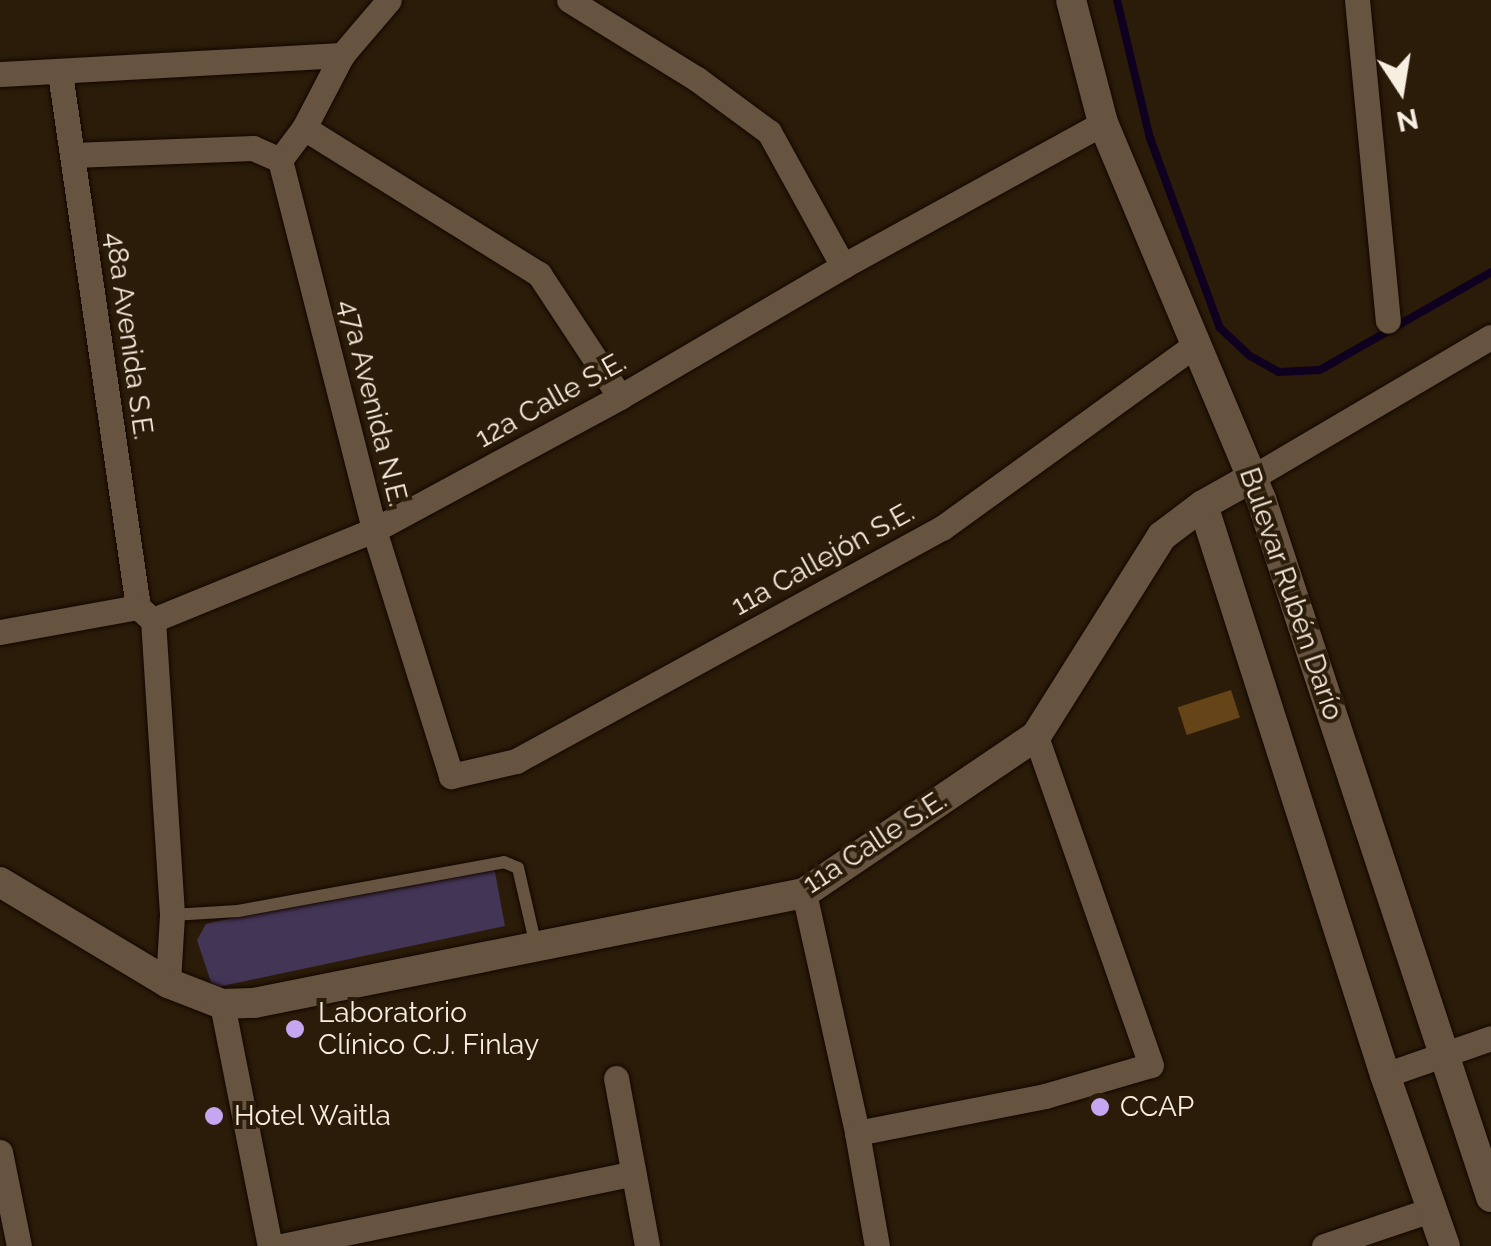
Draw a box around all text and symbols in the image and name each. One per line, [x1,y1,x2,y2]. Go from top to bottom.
north arrow [1351,40,1451,140]
text: N [1393,101,1421,138]
street label: 48a Avenida S.E. [98,230,160,442]
street label: 47a Avenida N.E. [331,296,415,510]
street label: 12a Calle S.E. [470,345,632,455]
street label: Bulevar Rubén Darío [1232,463,1350,725]
street label: 11a Callejón S.E. [726,495,920,623]
street label: 11a Calle S.E. [797,783,953,901]
place label: Laboratorio Clínico C.J. Finlay [318,996,539,1062]
marker: Laboratorio Clínico C.J. Finlay [282,1016,308,1042]
place label: CCAP [1120,1090,1194,1124]
marker: CCAP [1089,1096,1111,1118]
place label: Hotel Waitla [234,1099,393,1133]
marker: Hotel Waitla [203,1105,225,1127]

